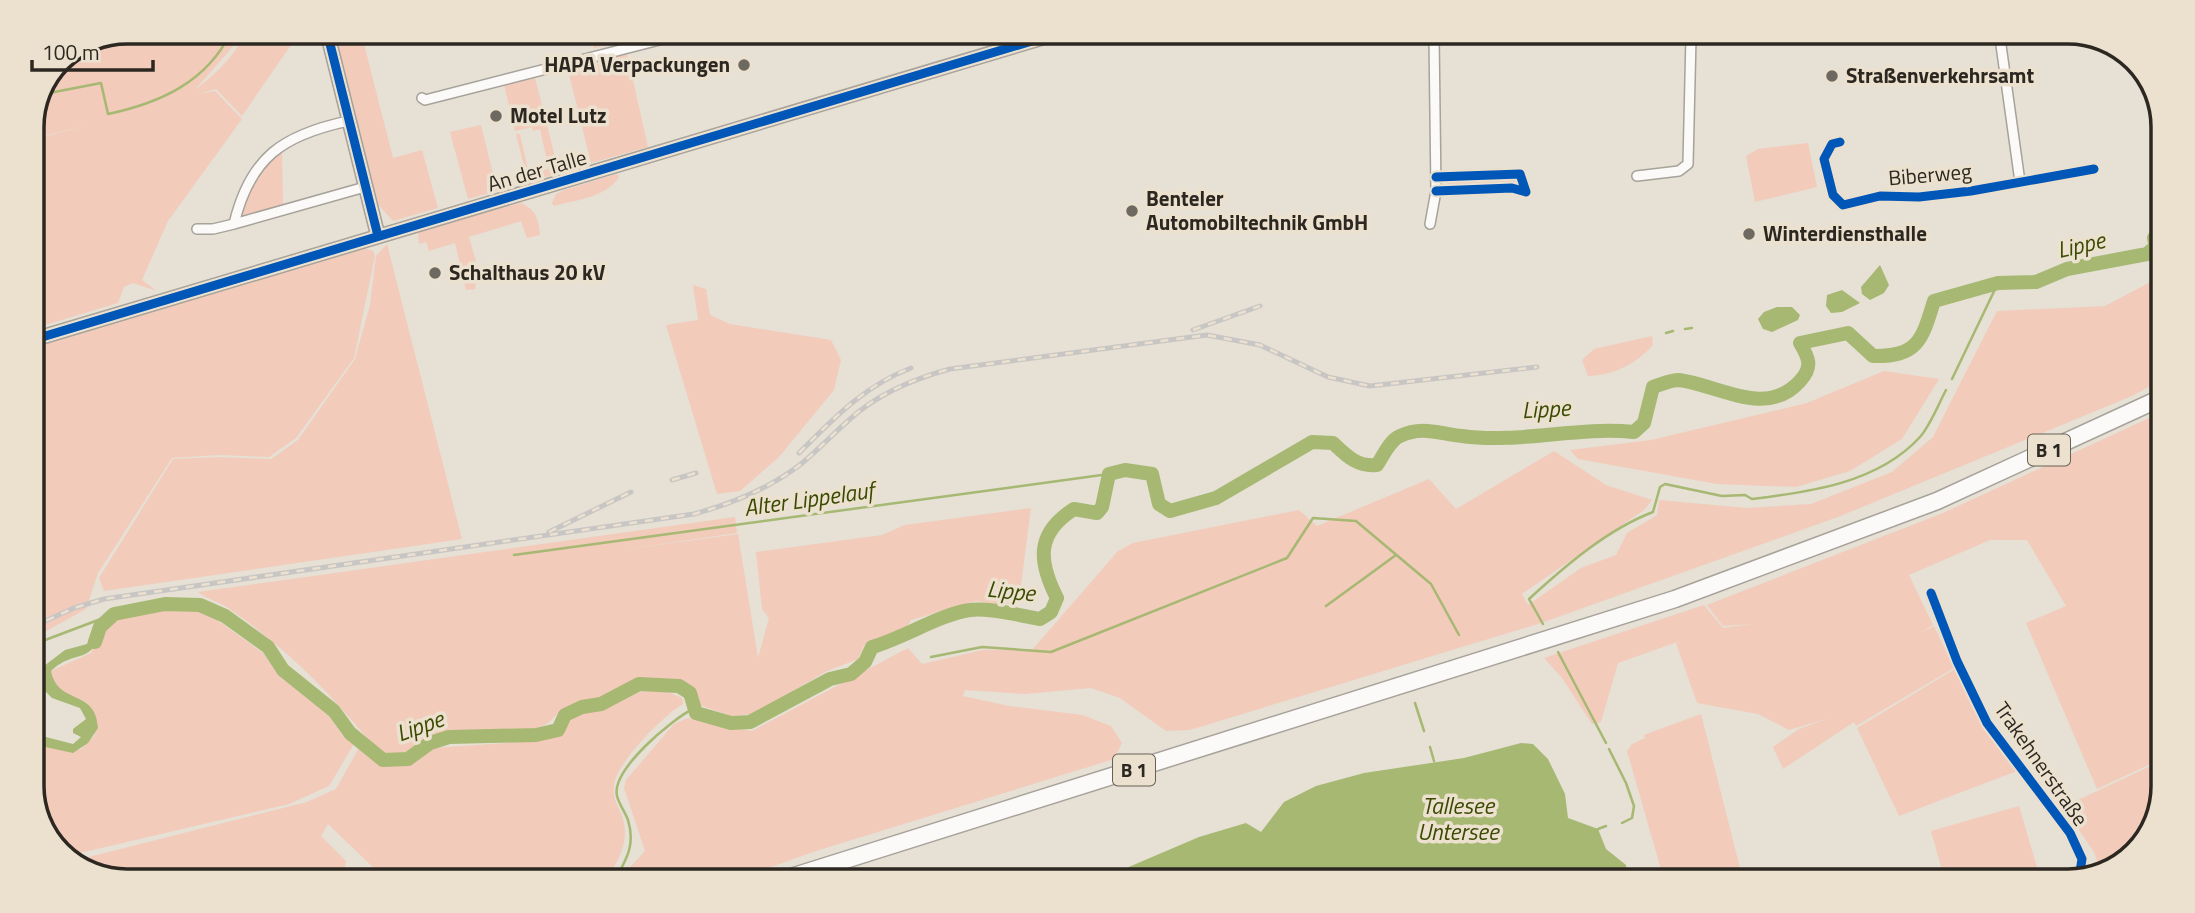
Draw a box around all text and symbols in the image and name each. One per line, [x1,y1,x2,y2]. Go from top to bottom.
scale bar [32,28,152,72]
text: 100 m [42,36,99,68]
place label: HAPA Verpackungen [544,48,730,80]
marker: HAPA Verpackungen [736,57,752,73]
place label: Straßenverkehrsamt [1846,59,2034,91]
marker: Straßenverkehrsamt [1824,68,1840,84]
place label: Motel Lutz [510,99,606,131]
marker: Motel Lutz [488,108,504,124]
street label: An der Talle [483,141,590,199]
street label: Biberweg [1887,154,1973,194]
place label: Benteler Automobiltechnik GmbH [1146,182,1368,238]
marker: Benteler Automobiltechnik GmbH [1124,203,1140,219]
place label: Winterdiensthalle [1763,217,1927,249]
water label: Lippe [2053,222,2110,267]
marker: Winterdiensthalle [1741,226,1757,242]
place label: Schalthaus 20 kV [449,256,606,288]
marker: Schalthaus 20 kV [427,265,443,281]
water label: Lippe [1521,390,1572,427]
road number: B 1 [2028,435,2070,466]
water label: Alter Lippelauf [742,472,880,525]
water label: Lippe [985,571,1038,611]
street label: Trakehnerstraße [1987,695,2097,832]
water label: Lippe [391,700,450,750]
road number: B 1 [1113,754,1155,786]
water label: Tallesee Untersee [1417,788,1500,849]

